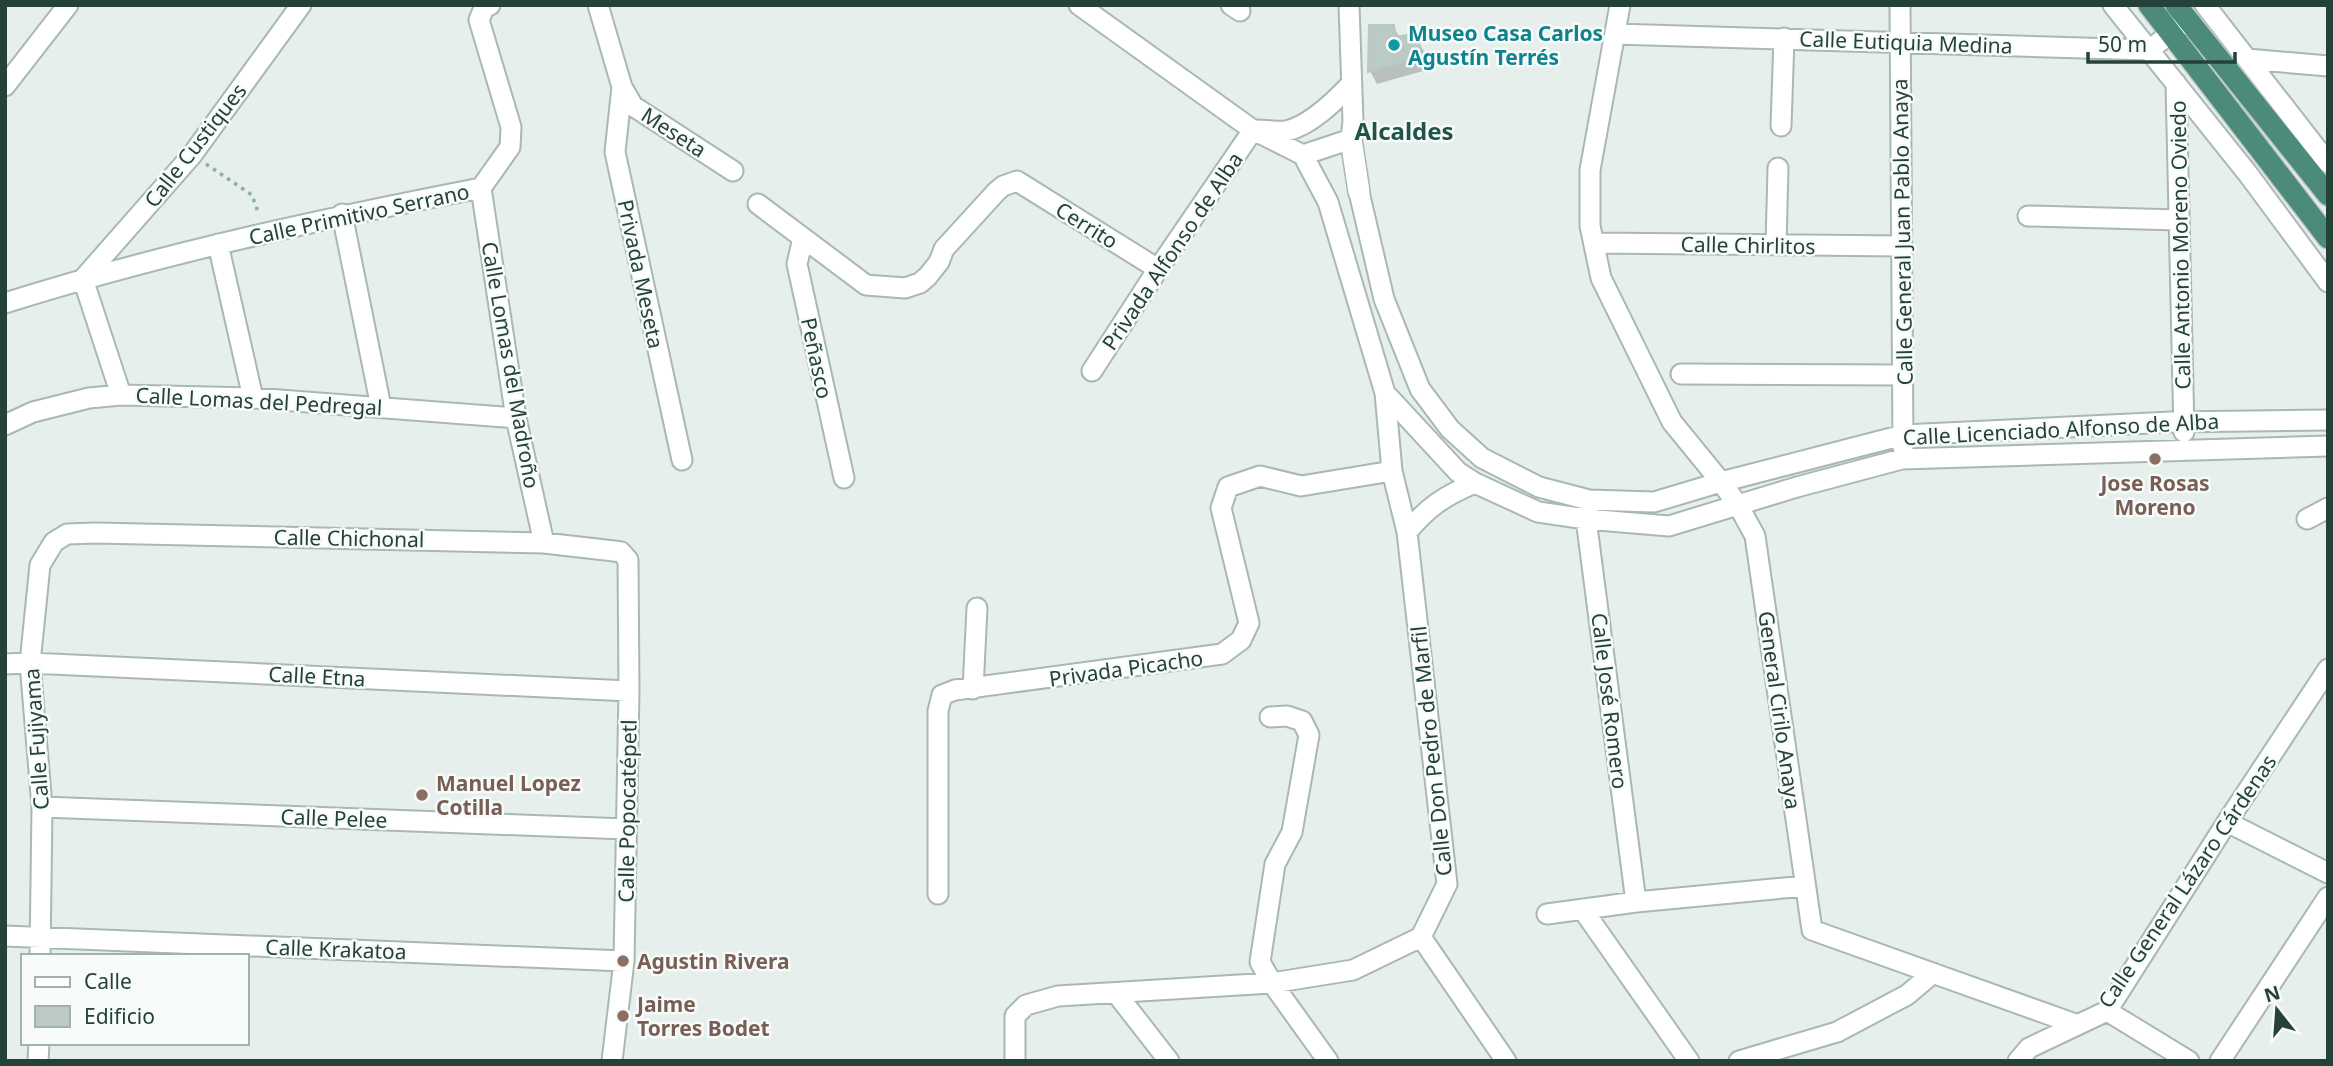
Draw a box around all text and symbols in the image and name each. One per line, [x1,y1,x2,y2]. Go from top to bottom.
place label: Museo Casa Carlos Agustín Terrés [1408,19,1603,71]
scale bar [2088,21,2235,65]
street label: Calle Eutiquia Medina [1799,24,2013,60]
text: 50 m [2098,30,2147,58]
marker: Museo Casa Carlos Agustín Terrés [1386,37,1402,53]
street label: Calle Custiques [138,77,252,213]
street label: Calle General Juan Pablo Anaya [1885,78,1919,386]
street label: Calle Antonio Moreno Oviedo [2163,100,2197,390]
street label: Meseta [636,101,712,163]
district label: Alcaldes [1354,114,1454,147]
street label: Privada Alfonso de Alba [1095,147,1249,355]
street label: Calle Primitivo Serrano [246,177,472,251]
street label: Cerrito [1051,195,1123,255]
street label: Privada Meseta [612,197,670,351]
street label: Calle Chirlitos [1680,230,1816,260]
street label: Calle Lomas del Madroño [476,240,546,490]
street label: Peñasco [795,315,839,401]
street label: Calle Lomas del Pedregal [135,381,383,421]
street label: Calle Licenciado Alfonso de Alba [1902,407,2220,451]
marker: Jose Rosas Moreno [2147,451,2163,467]
place label: Jose Rosas Moreno [2098,469,2210,521]
street label: Calle Chichonal [273,523,425,553]
street label: General Cirilo Anaya [1752,609,1808,811]
street label: Calle José Romero [1585,611,1635,791]
street label: Calle Don Pedro de Marfil [1404,625,1458,877]
street label: Privada Picacho [1047,643,1205,693]
street label: Calle Etna [268,659,366,693]
street label: Calle Fujiyama [17,667,55,811]
street label: Calle Popocatépetl [611,719,643,903]
street label: Calle General Lázaro Cárdenas [2092,749,2282,1013]
place label: Manuel Lopez Cotilla [436,769,581,821]
marker: Manuel Lopez Cotilla [414,787,430,803]
street label: Calle Pelee [280,802,388,834]
street label: Calle Krakatoa [265,933,407,965]
place label: Agustin Rivera [637,947,790,975]
marker: Agustin Rivera [615,953,631,969]
legend [21,954,248,1045]
text: Calle [84,967,132,995]
north arrow [2242,975,2312,1045]
text: N [2261,979,2283,1008]
place label: Jaime Torres Bodet [635,990,770,1042]
text: Edificio [84,1002,155,1030]
marker: Jaime Torres Bodet [615,1008,631,1024]

